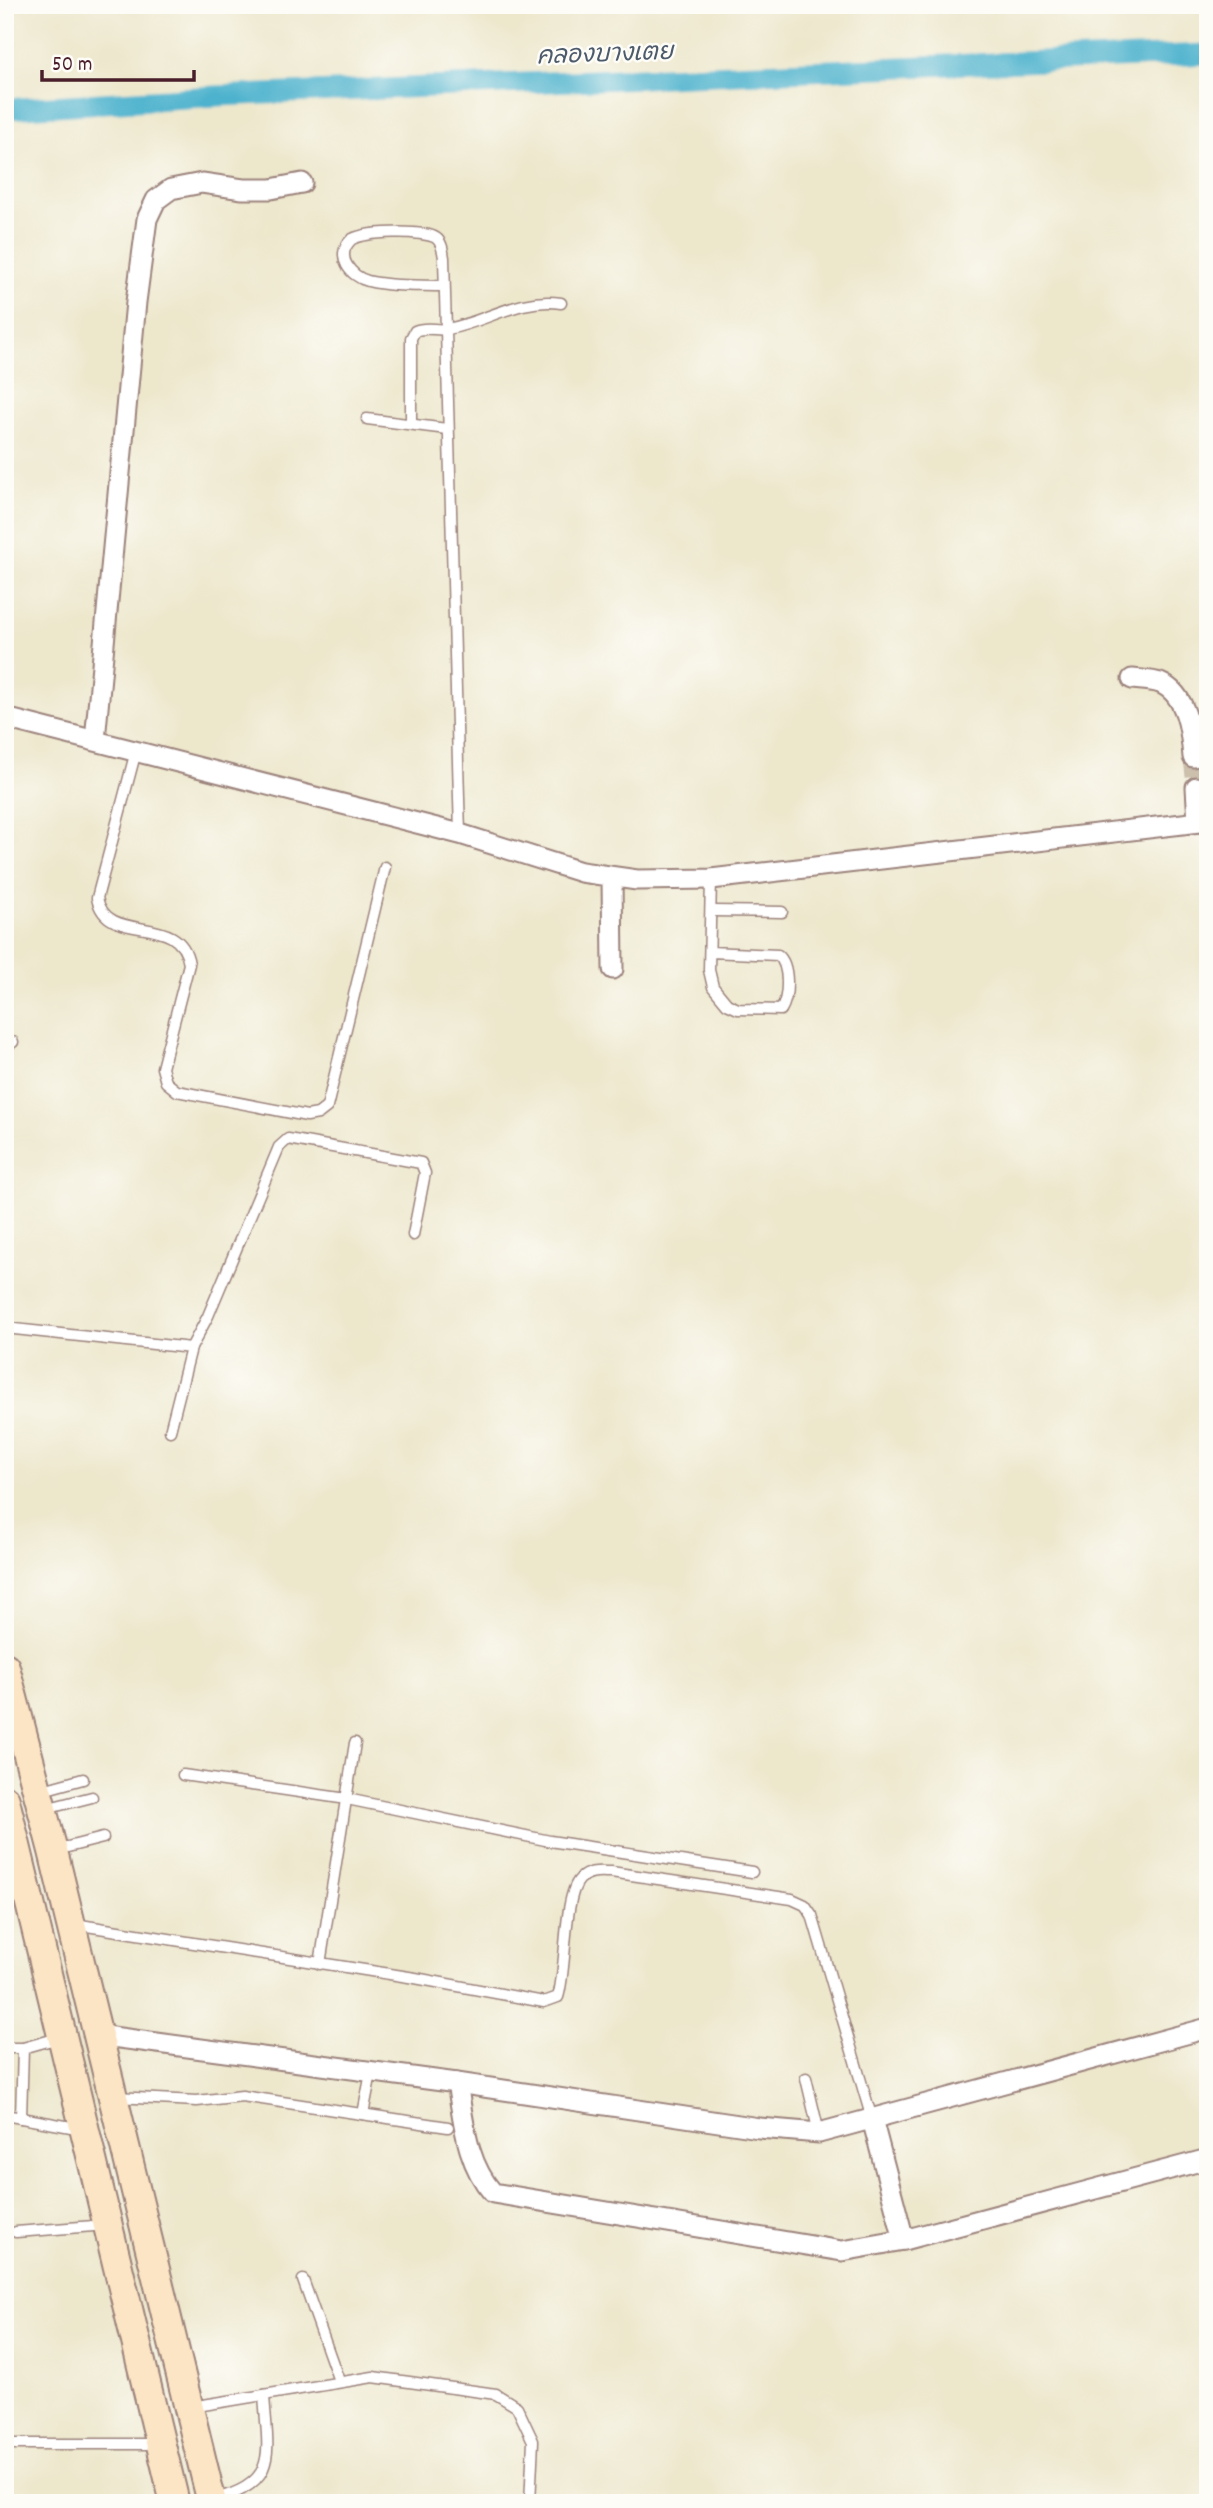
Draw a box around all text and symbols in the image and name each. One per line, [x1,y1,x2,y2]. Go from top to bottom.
water label: คลองบางเตย [536,37,676,75]
scale bar [42,38,194,82]
text: 50 m [52,51,92,81]

